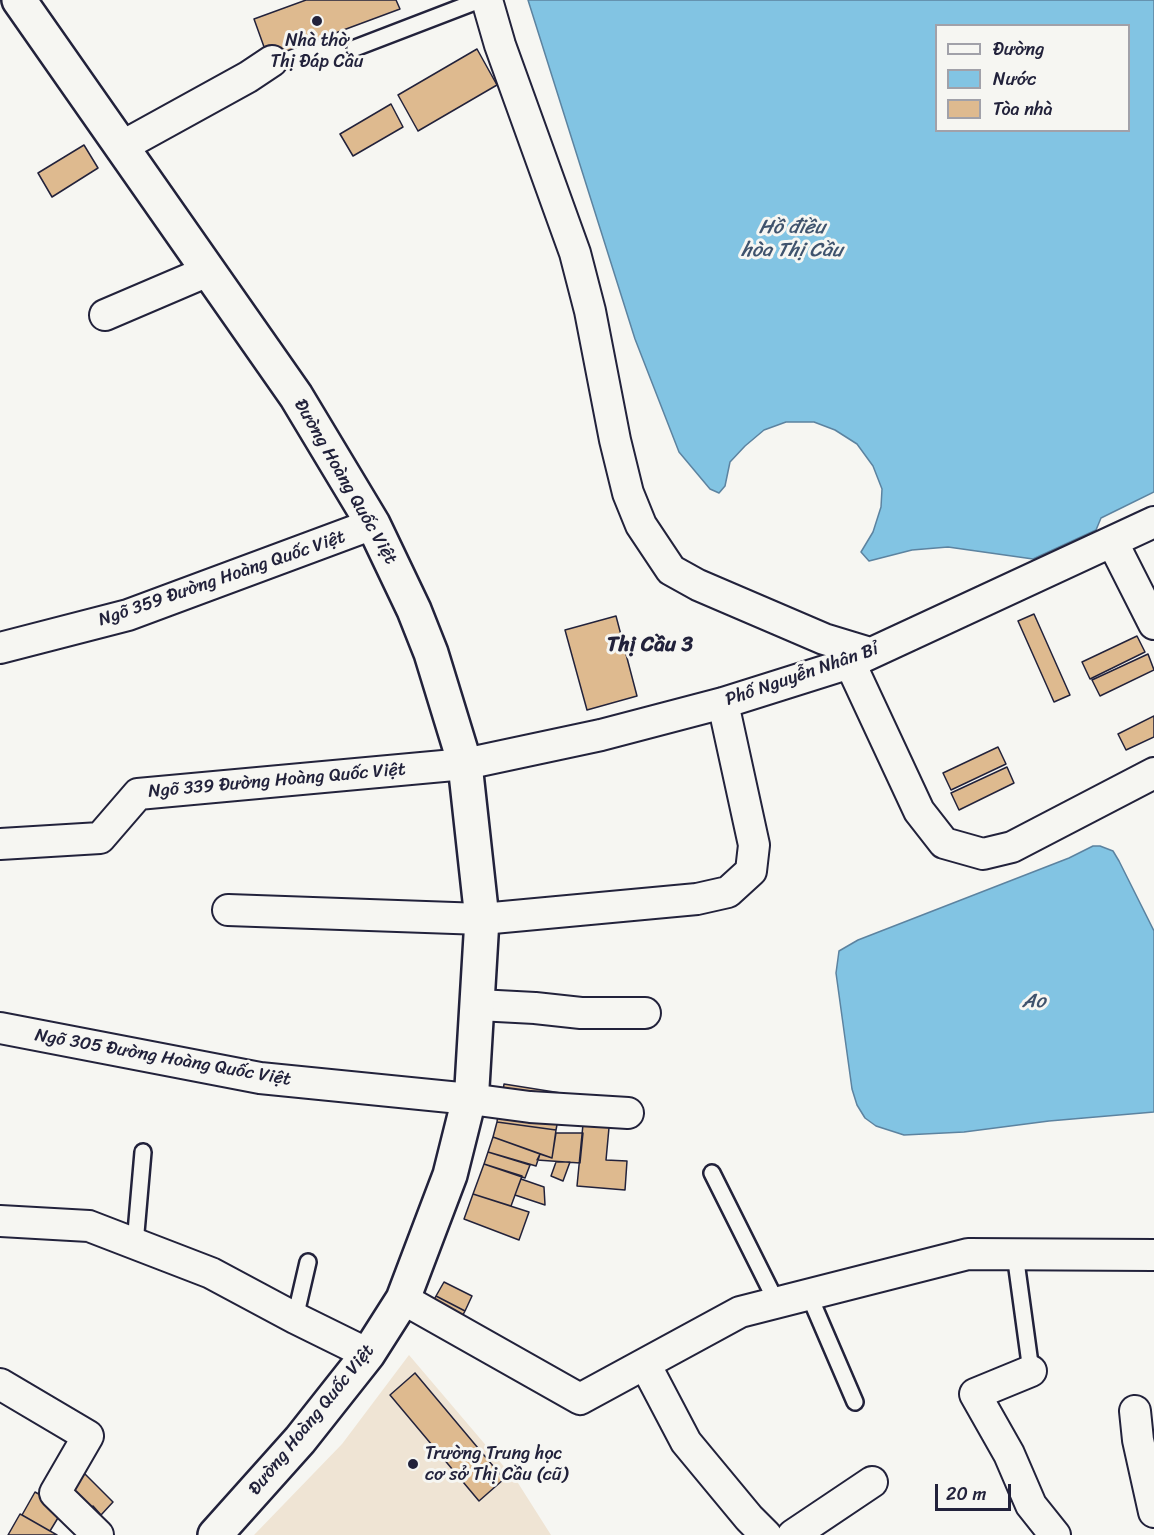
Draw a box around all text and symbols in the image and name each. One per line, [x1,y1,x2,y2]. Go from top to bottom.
marker: Nhà thờ Thị Đáp Cầu [310,14,324,28]
legend [935,24,1130,132]
place label: Nhà thờ Thị Đáp Cầu [271,30,363,72]
text: Đường [993,33,1044,65]
text: Nước [993,63,1036,95]
text: Tòa nhà [993,93,1052,125]
water label: Hồ điều hòa Thị Cầu [741,216,843,263]
street label: Đường Hoàng Quốc Việt [289,395,401,569]
street label: Ngõ 359 Đường Hoàng Quốc Việt [96,527,348,631]
district label: Thị Cầu 3 [607,633,693,659]
street label: Phố Nguyễn Nhân Bỉ [723,639,881,711]
street label: Ngõ 339 Đường Hoàng Quốc Việt [147,759,407,803]
water label: Ao [1022,990,1046,1014]
street label: Ngõ 305 Đường Hoàng Quốc Việt [33,1025,293,1091]
street label: Đường Hoàng Quốc Việt [245,1340,379,1500]
place label: Trường Trung học cơ sở Thị Cầu (cũ) [425,1443,568,1486]
marker: Trường Trung học cơ sở Thị Cầu (cũ) [406,1457,420,1471]
scale bar [938,1472,1014,1510]
text: 20 m [946,1478,986,1510]

